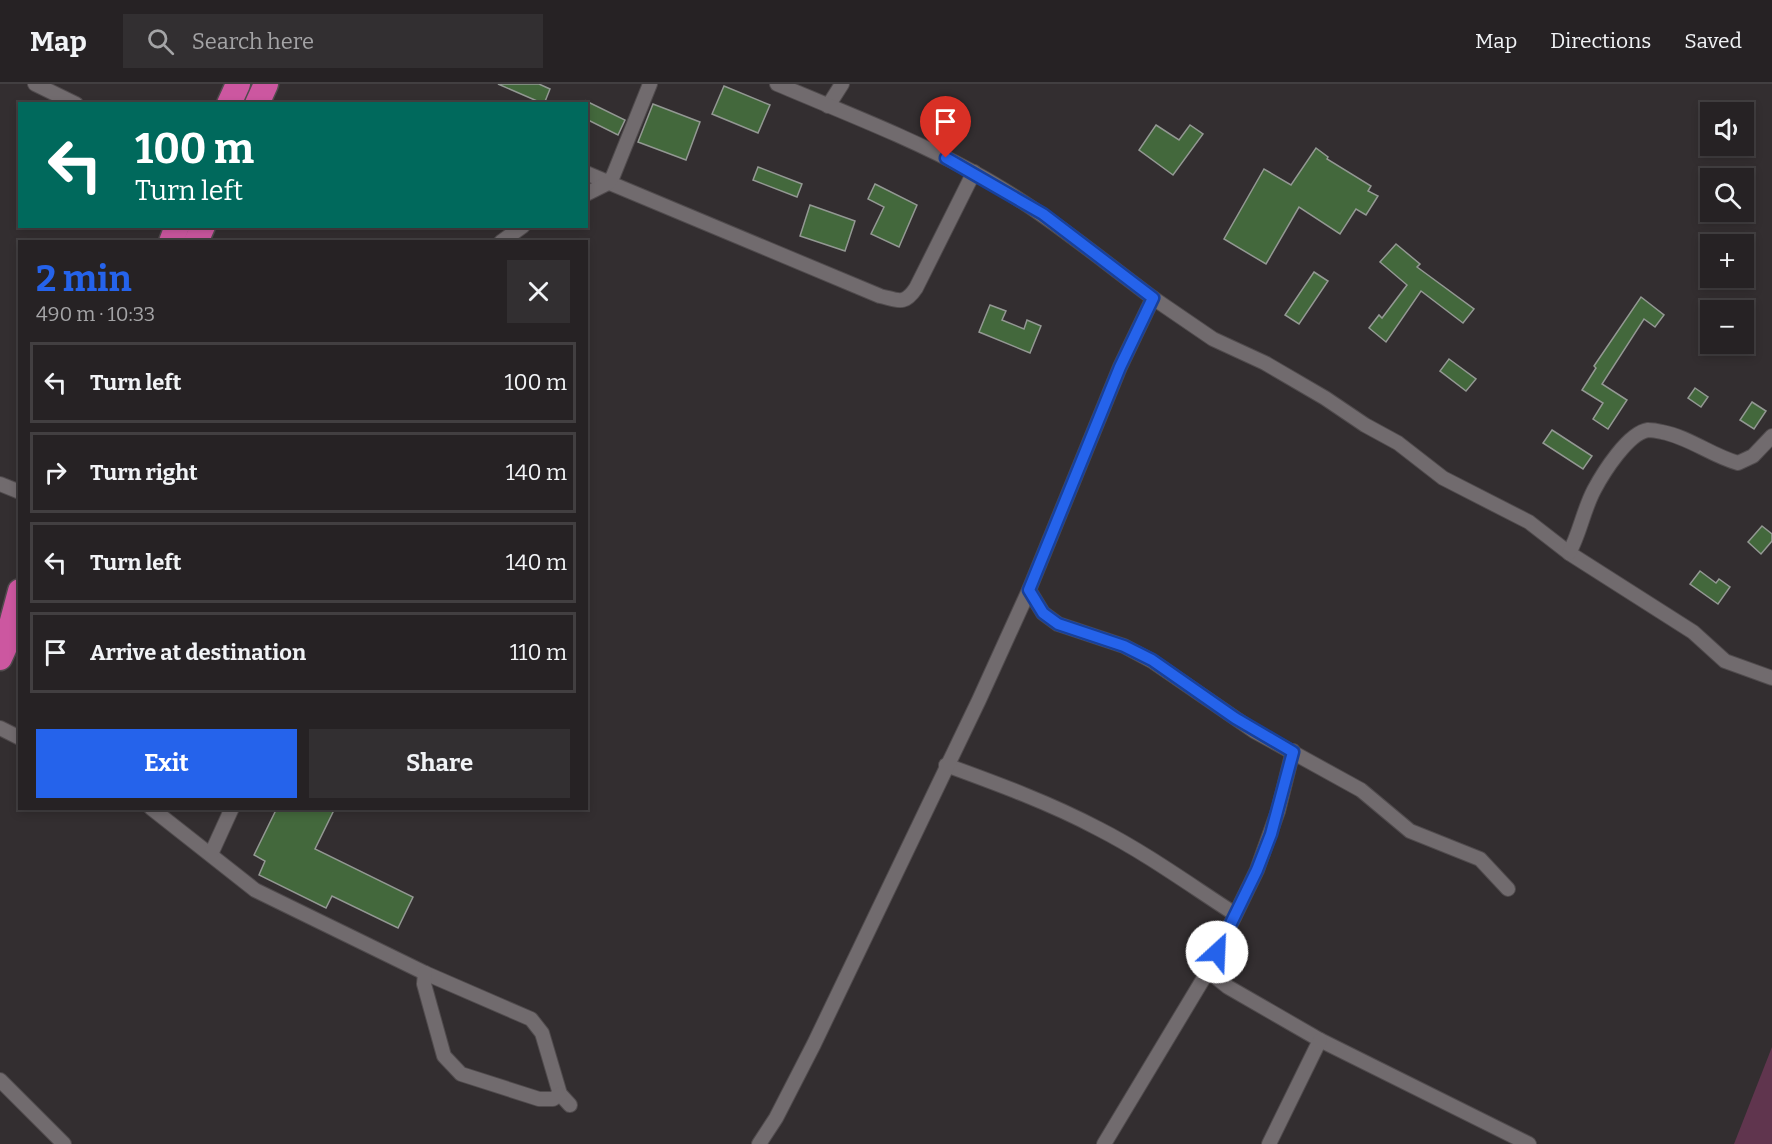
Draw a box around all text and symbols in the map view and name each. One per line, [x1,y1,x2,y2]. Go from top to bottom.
search box [123,14,543,68]
text: Map [30,25,87,58]
icon: search [144,25,177,58]
text: Search here [192,28,314,55]
text: Map [1475,28,1517,54]
text: Directions [1550,28,1651,54]
text: Saved [1684,28,1742,54]
pin [920,96,971,158]
map controls [1700,102,1754,354]
button: sound [1700,102,1754,156]
icon: arrive [929,105,962,138]
text: 100 m [135,124,254,174]
icon: left [36,126,114,204]
button: search [1700,168,1754,222]
text: Turn left [135,175,243,207]
button: + [1700,234,1754,288]
text: 2 min [36,257,132,301]
button: close [507,260,570,323]
button: − [1700,300,1754,354]
text: 490 m · 10:33 [36,302,155,326]
icon: left [39,366,72,399]
text: Turn left [90,369,182,396]
text: 100 m [504,369,567,396]
icon: right [39,456,72,489]
text: Turn right [90,459,198,486]
text: 140 m [506,459,567,486]
icon: left [39,546,72,579]
text: Turn left [90,549,182,576]
text: 140 m [506,549,567,576]
icon: arrive [39,636,72,669]
text: Arrive at destination [90,639,306,666]
text: 110 m [510,639,567,666]
button: Exit [36,729,297,798]
button: Share [309,729,570,798]
position arrow [1185,920,1249,984]

